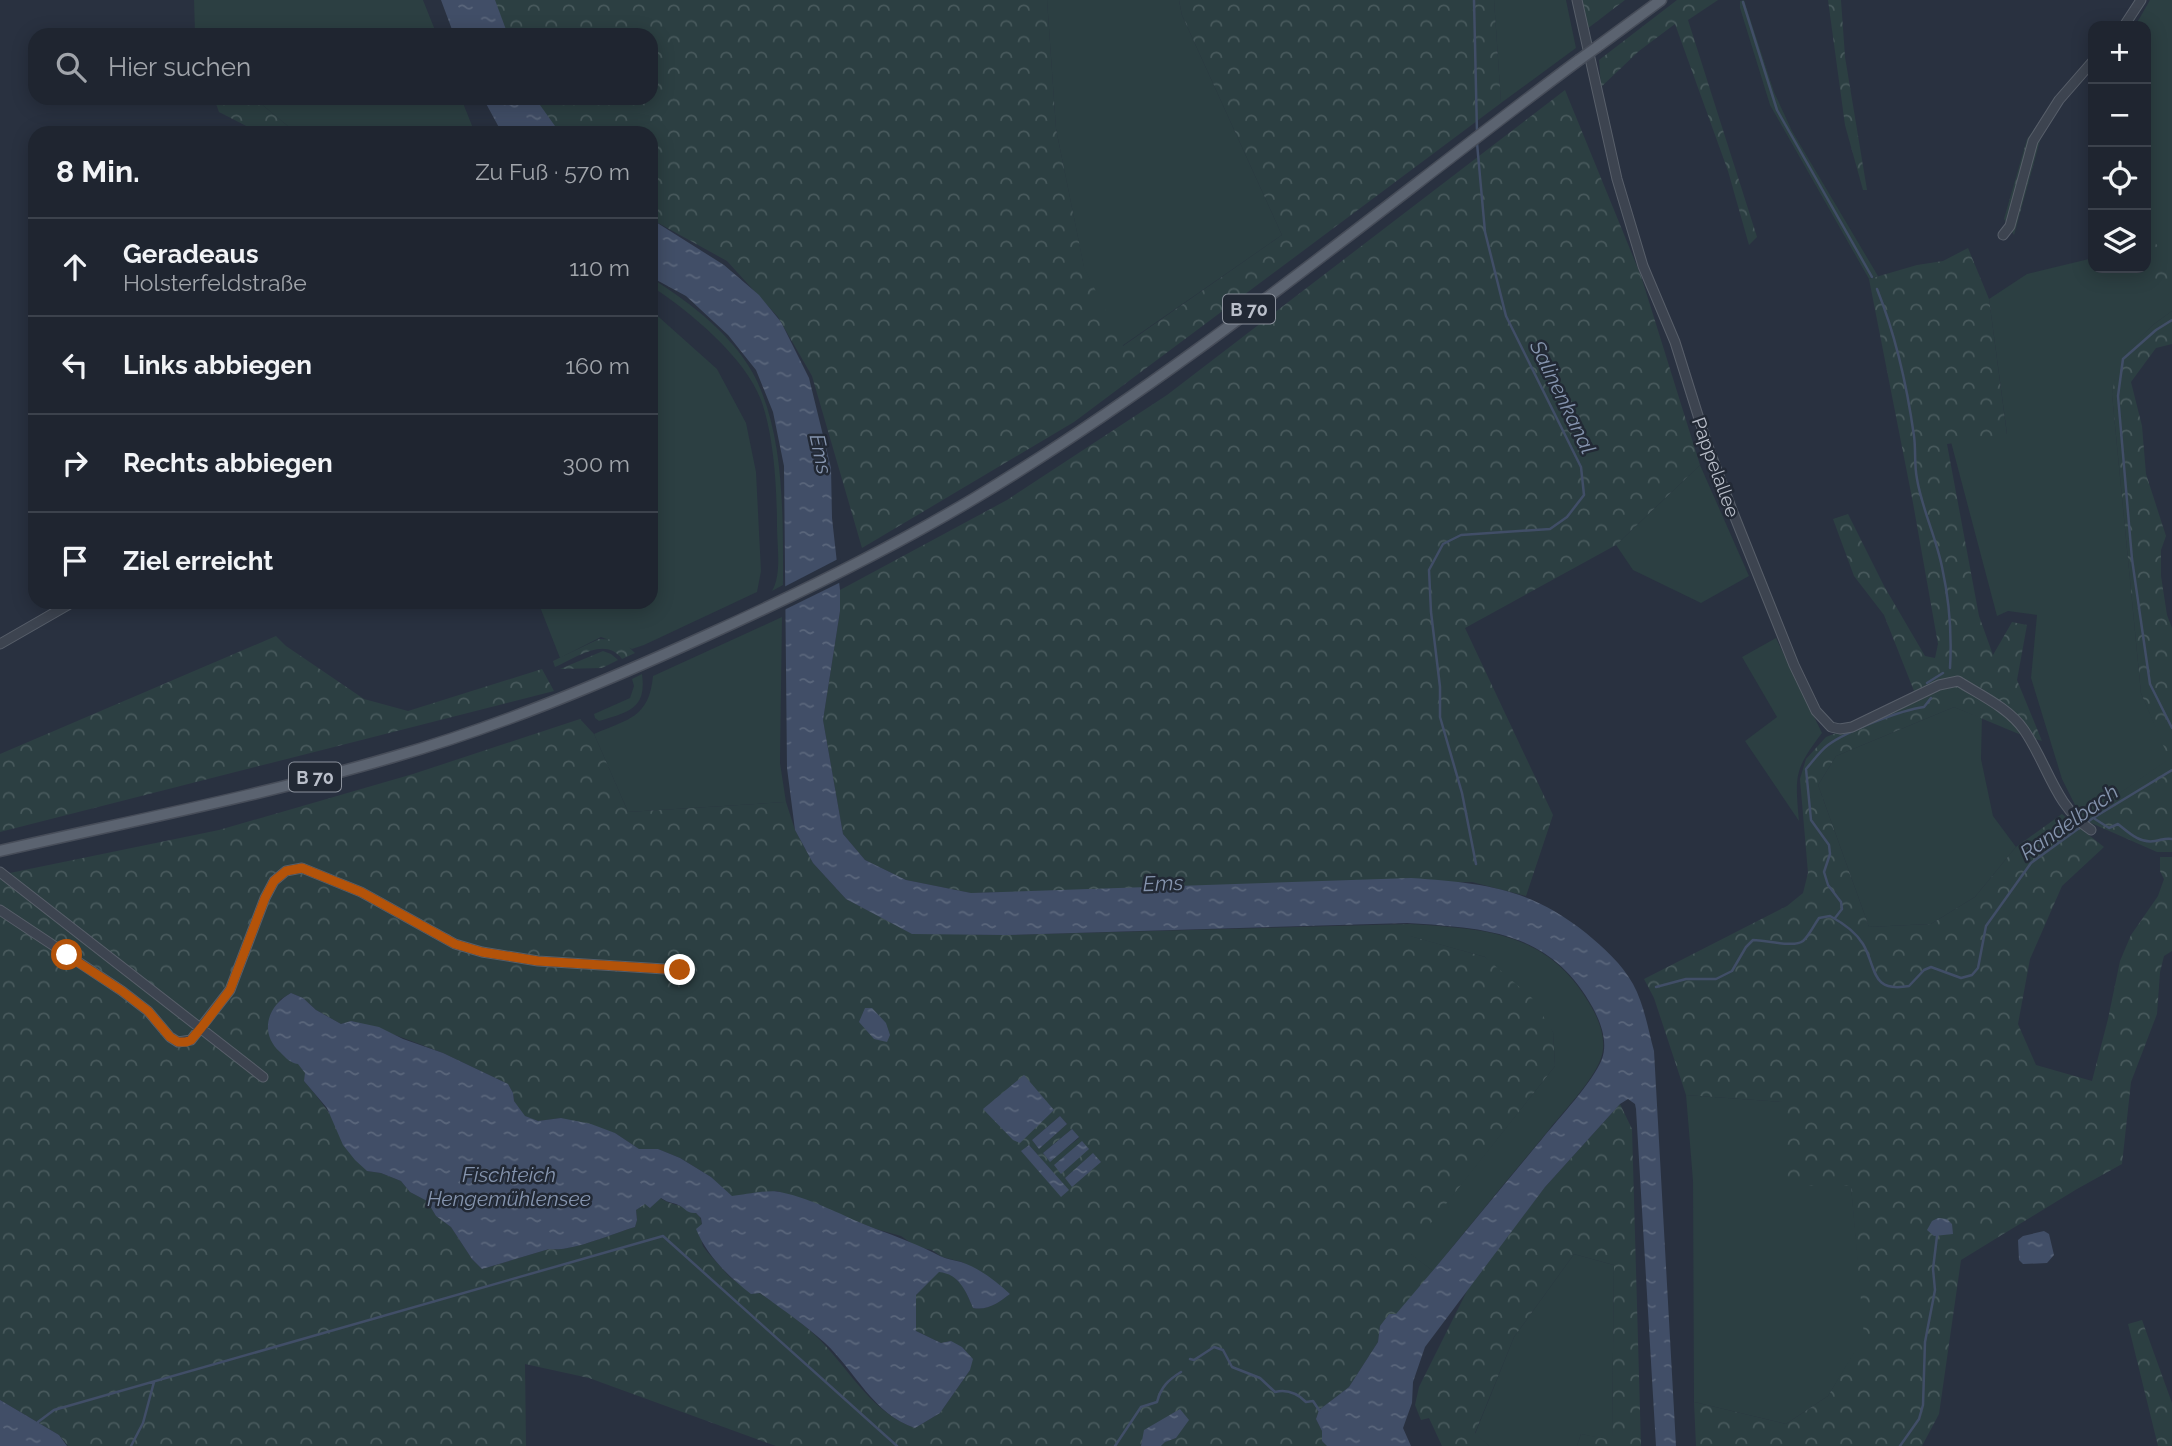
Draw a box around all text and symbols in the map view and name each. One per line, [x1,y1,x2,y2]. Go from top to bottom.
map controls [2088,21,2151,273]
button: + [2088,21,2151,84]
search box [28,28,658,105]
icon: search [52,48,90,86]
text: Hier suchen [108,52,251,82]
button: − [2088,84,2151,147]
button: locate [2088,147,2151,210]
text: 8 Min. [56,154,140,189]
text: Zu Fuß · 570 m [475,158,630,185]
button: layers [2088,210,2151,273]
text: Geradeaus [123,239,259,269]
icon: ahead [56,248,94,286]
text: 110 m [569,254,630,281]
text: Holsterfeldstraße [123,269,307,296]
road number: B 70 [1223,295,1275,324]
water label: Salinenkanal [1524,335,1601,458]
icon: left [56,346,94,384]
text: Links abbiegen [123,350,312,380]
text: 160 m [565,352,630,379]
street label: Pappelallee [1688,414,1744,520]
water label: Ems [805,432,837,477]
icon: right [56,444,94,482]
text: Rechts abbiegen [123,448,333,478]
text: 300 m [563,450,630,477]
icon: arrive [56,542,94,580]
text: Ziel erreicht [123,546,273,576]
road number: B 70 [289,762,341,792]
water label: Randelbach [2015,779,2123,865]
water label: Ems [1142,870,1184,896]
route start [51,939,82,970]
route end [664,954,695,985]
water label: Fischteich Hengemühlensee [427,1162,591,1211]

